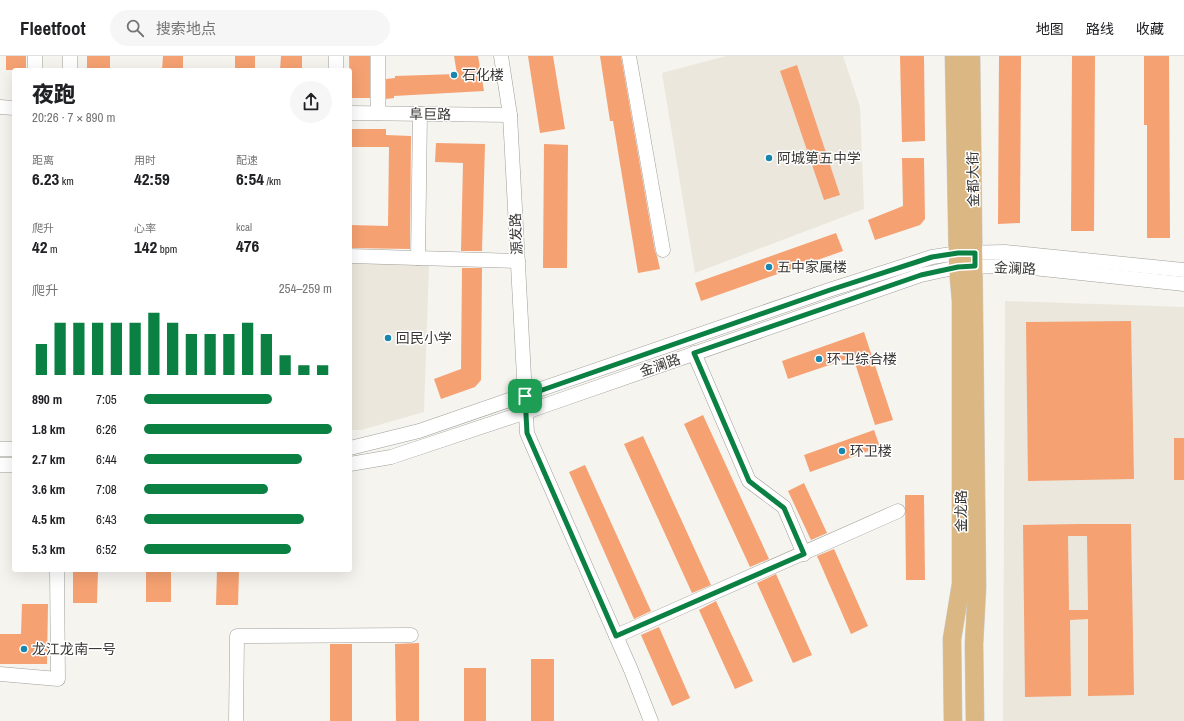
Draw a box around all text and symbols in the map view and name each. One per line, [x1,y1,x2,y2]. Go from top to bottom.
search box [110,10,390,46]
text: Fleetfoot [20,15,86,41]
icon: search [124,17,146,39]
text: 搜索地点 [156,18,216,39]
text: 地图 [1036,20,1064,38]
text: 路线 [1086,20,1114,38]
text: 收藏 [1136,20,1164,38]
place label: 石化楼 [462,66,504,84]
marker: 石化楼 [449,70,459,80]
text: 夜跑 [32,79,76,109]
button: share [290,81,332,123]
street label: 阜巨路 [409,105,451,123]
text: 20:26 · 7 × 890 m [32,109,115,126]
place label: 阿城第五中学 [777,149,861,167]
street label: 金都大街 [964,151,982,207]
text: 距离 [32,153,54,167]
text: 用时 [134,153,156,167]
text: 配速 [236,153,258,167]
marker: 阿城第五中学 [764,153,774,163]
text: 6.23 [32,167,59,190]
text: 42:59 [134,167,170,190]
text: 6:54 [236,167,264,190]
text: km [59,174,74,188]
text: /km [264,174,281,188]
street label: 源发路 [506,213,526,255]
text: kcal [236,220,252,234]
text: 爬升 [32,221,54,235]
text: 心率 [134,221,156,235]
text: 476 [236,234,259,257]
text: 42 [32,235,48,258]
text: 142 [134,235,157,258]
text: m [48,242,58,256]
text: bpm [157,242,177,256]
place label: 五中家属楼 [777,258,847,276]
street label: 金澜路 [994,258,1036,278]
marker: 五中家属楼 [764,262,774,272]
text: 254–259 m [279,280,332,297]
text: 爬升 [32,282,58,299]
place label: 回民小学 [396,329,452,347]
marker: 回民小学 [383,333,393,343]
street label: 金澜路 [637,350,683,380]
place label: 环卫综合楼 [827,350,897,368]
marker: 环卫综合楼 [814,354,824,364]
pin [508,379,542,413]
icon: arrive [514,385,536,407]
text: 890 m [32,391,62,408]
text: 7:05 [96,391,117,408]
text: 1.8 km [32,421,65,438]
text: 6:26 [96,421,117,438]
place label: 环卫楼 [850,442,892,460]
marker: 环卫楼 [837,446,847,456]
text: 2.7 km [32,451,65,468]
text: 6:44 [96,451,117,468]
text: 3.6 km [32,481,65,498]
text: 7:08 [96,481,117,498]
street label: 金龙路 [952,490,970,532]
text: 4.5 km [32,511,65,528]
text: 6:43 [96,511,117,528]
text: 5.3 km [32,541,65,558]
text: 6:52 [96,541,117,558]
place label: 龙江龙南一号 [32,640,116,658]
marker: 龙江龙南一号 [19,644,29,654]

